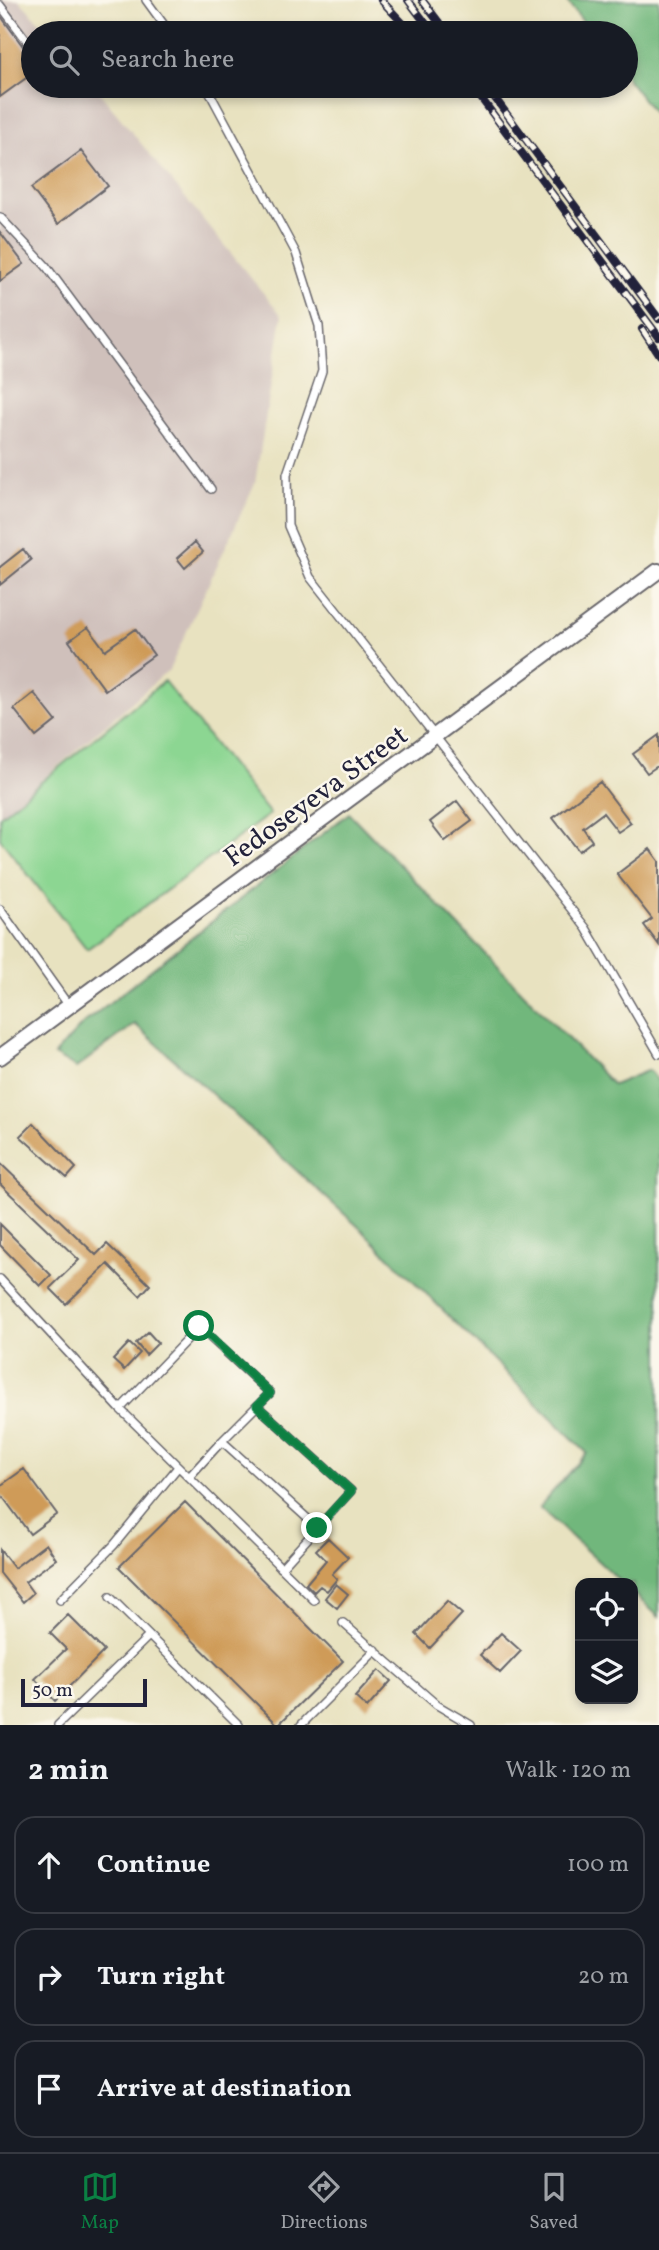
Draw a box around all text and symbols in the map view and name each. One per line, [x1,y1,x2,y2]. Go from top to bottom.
search box [21,21,638,98]
icon: search [45,41,83,79]
text: Search here [101,42,234,78]
street label: Fedoseyeva Street [216,717,416,877]
route start [183,1310,214,1341]
route end [301,1512,332,1543]
map controls [575,1578,638,1704]
button: locate [575,1578,638,1641]
button: layers [575,1641,638,1704]
scale bar [21,1676,147,1708]
text: 50 m [32,1678,73,1704]
text: 2 min [28,1750,109,1792]
text: Walk · 120 m [505,1755,631,1787]
icon: ahead [30,1846,68,1884]
text: Continue [97,1847,210,1883]
text: 100 m [567,1849,629,1881]
icon: right [30,1958,68,1996]
text: Turn right [97,1959,225,1995]
text: 20 m [578,1961,629,1993]
icon: arrive [30,2070,68,2108]
text: Arrive at destination [97,2071,352,2107]
tab: Map [81,2168,119,2236]
tab: Directions [281,2168,368,2236]
tab: Saved [529,2168,578,2236]

